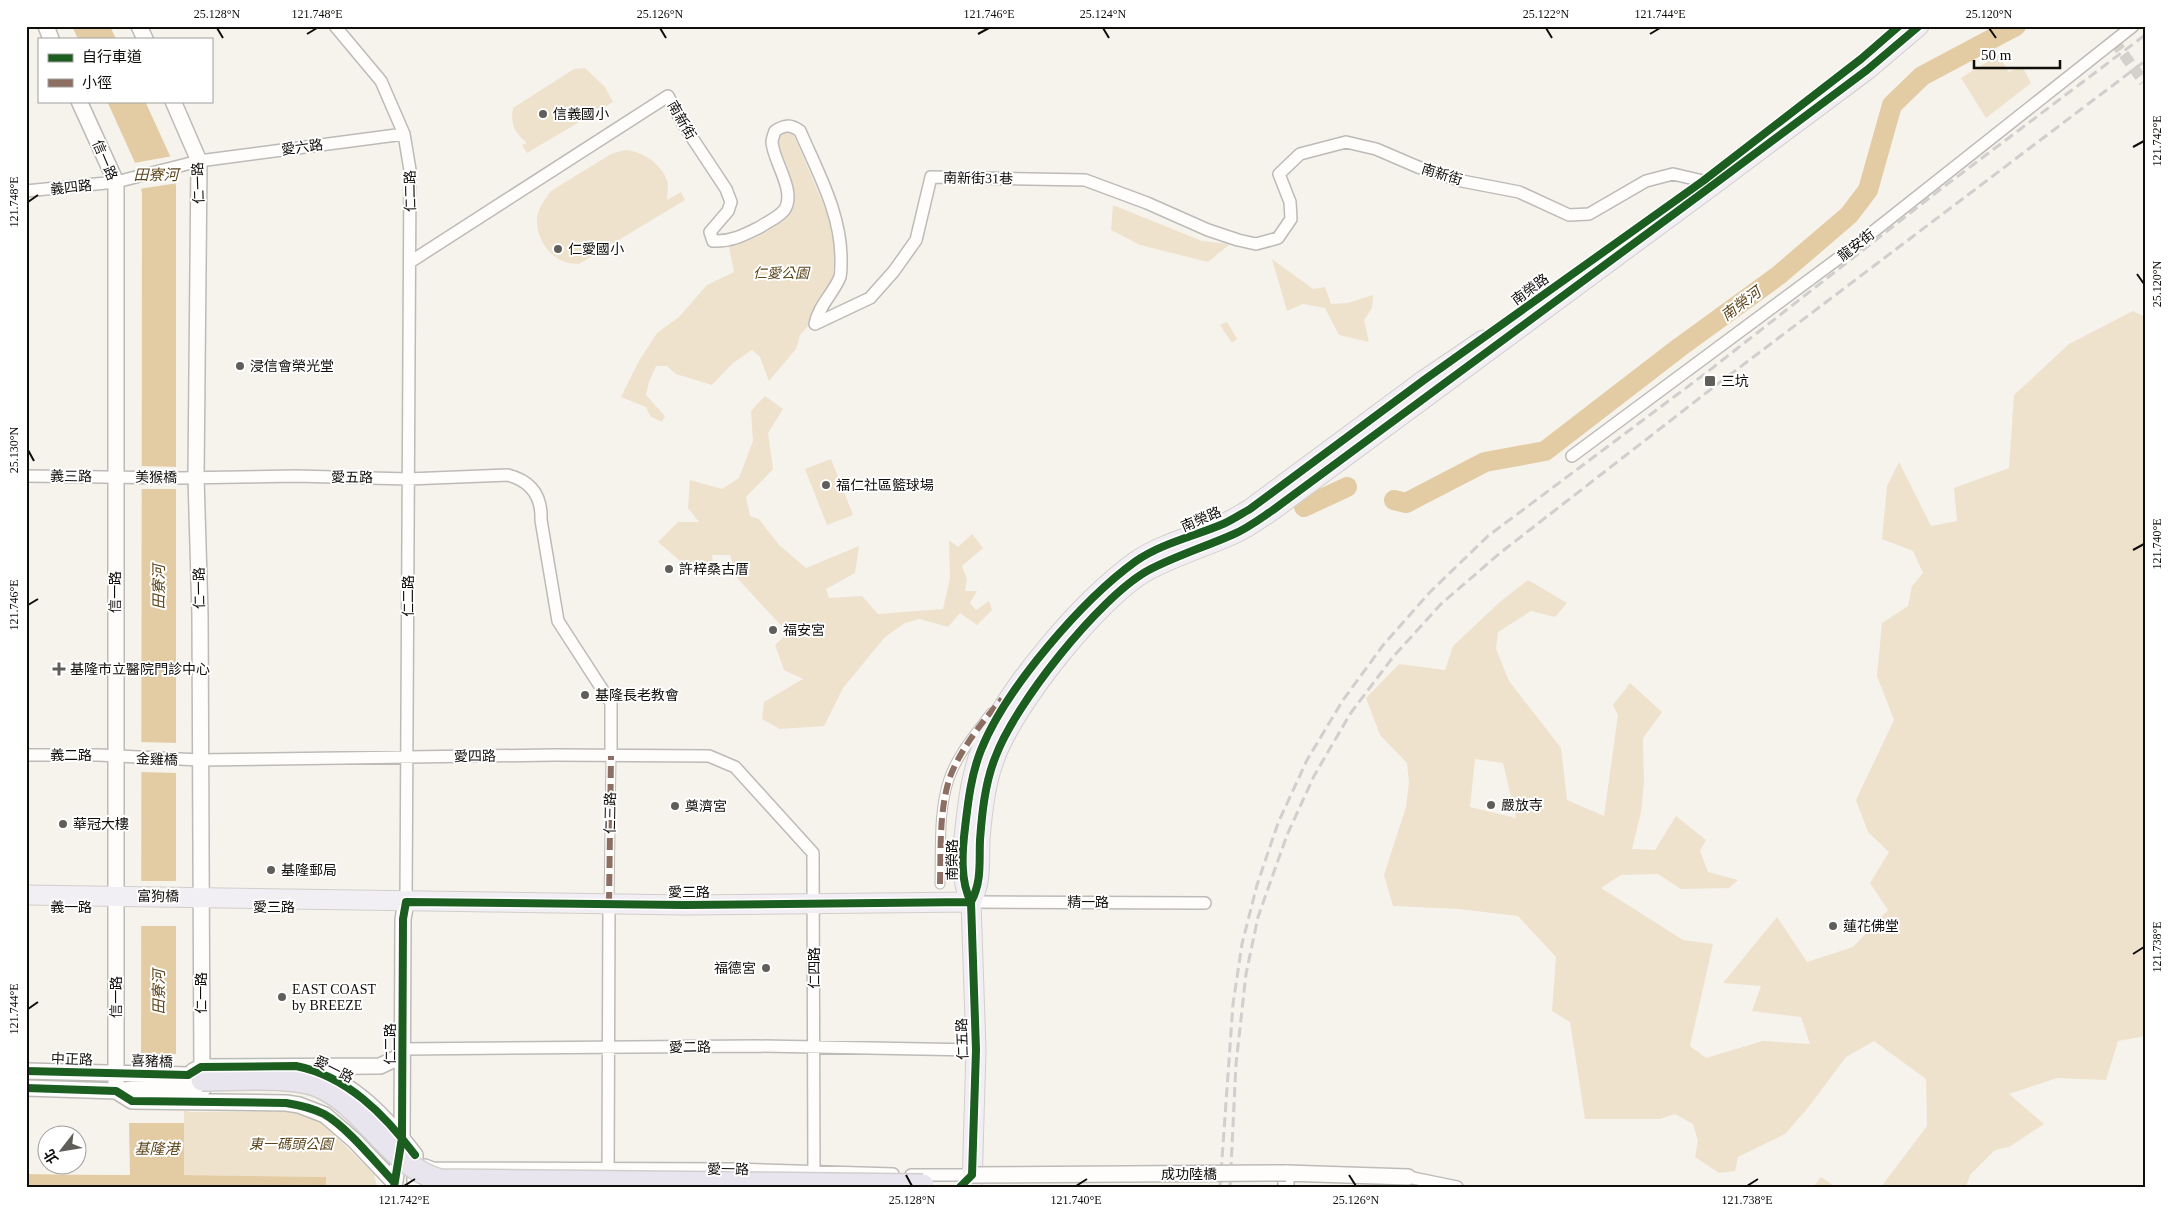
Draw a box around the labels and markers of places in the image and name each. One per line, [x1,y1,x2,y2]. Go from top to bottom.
place label: 信義國小 [553,107,609,122]
marker: 信義國小 [537,108,549,120]
place label: 仁愛國小 [568,242,624,257]
marker: 仁愛國小 [552,243,564,255]
place label: 浸信會榮光堂 [250,359,334,374]
marker: 浸信會榮光堂 [234,360,246,372]
place label: 三坑 [1721,373,1749,389]
marker: 三坑 [1703,374,1717,388]
place label: 福仁社區籃球場 [836,478,934,493]
marker: 福仁社區籃球場 [820,479,832,491]
place label: 許梓桑古厝 [679,561,749,577]
marker: 許梓桑古厝 [663,563,675,575]
place label: 福安宮 [783,623,825,638]
marker: 福安宮 [767,624,779,636]
place label: 基隆市立醫院門診中心 [70,661,210,677]
marker: 基隆市立醫院門診中心 [52,662,66,676]
place label: 基隆長老教會 [595,688,679,703]
marker: 基隆長老教會 [579,689,591,701]
place label: 嚴放寺 [1501,798,1543,813]
place label: 奠濟宮 [685,799,727,814]
marker: 嚴放寺 [1485,799,1497,811]
marker: 奠濟宮 [669,800,681,812]
place label: 華冠大樓 [73,817,129,832]
marker: 華冠大樓 [57,818,69,830]
place label: 基隆郵局 [281,863,337,878]
marker: 基隆郵局 [265,864,277,876]
place label: 蓮花佛堂 [1843,918,1899,934]
marker: 蓮花佛堂 [1827,920,1839,932]
place label: 福德宮 [714,960,756,976]
marker: 福德宮 [760,962,772,974]
place label: EAST COAST by BREEZE [292,982,377,1013]
marker: EAST COAST by BREEZE [276,991,288,1003]

